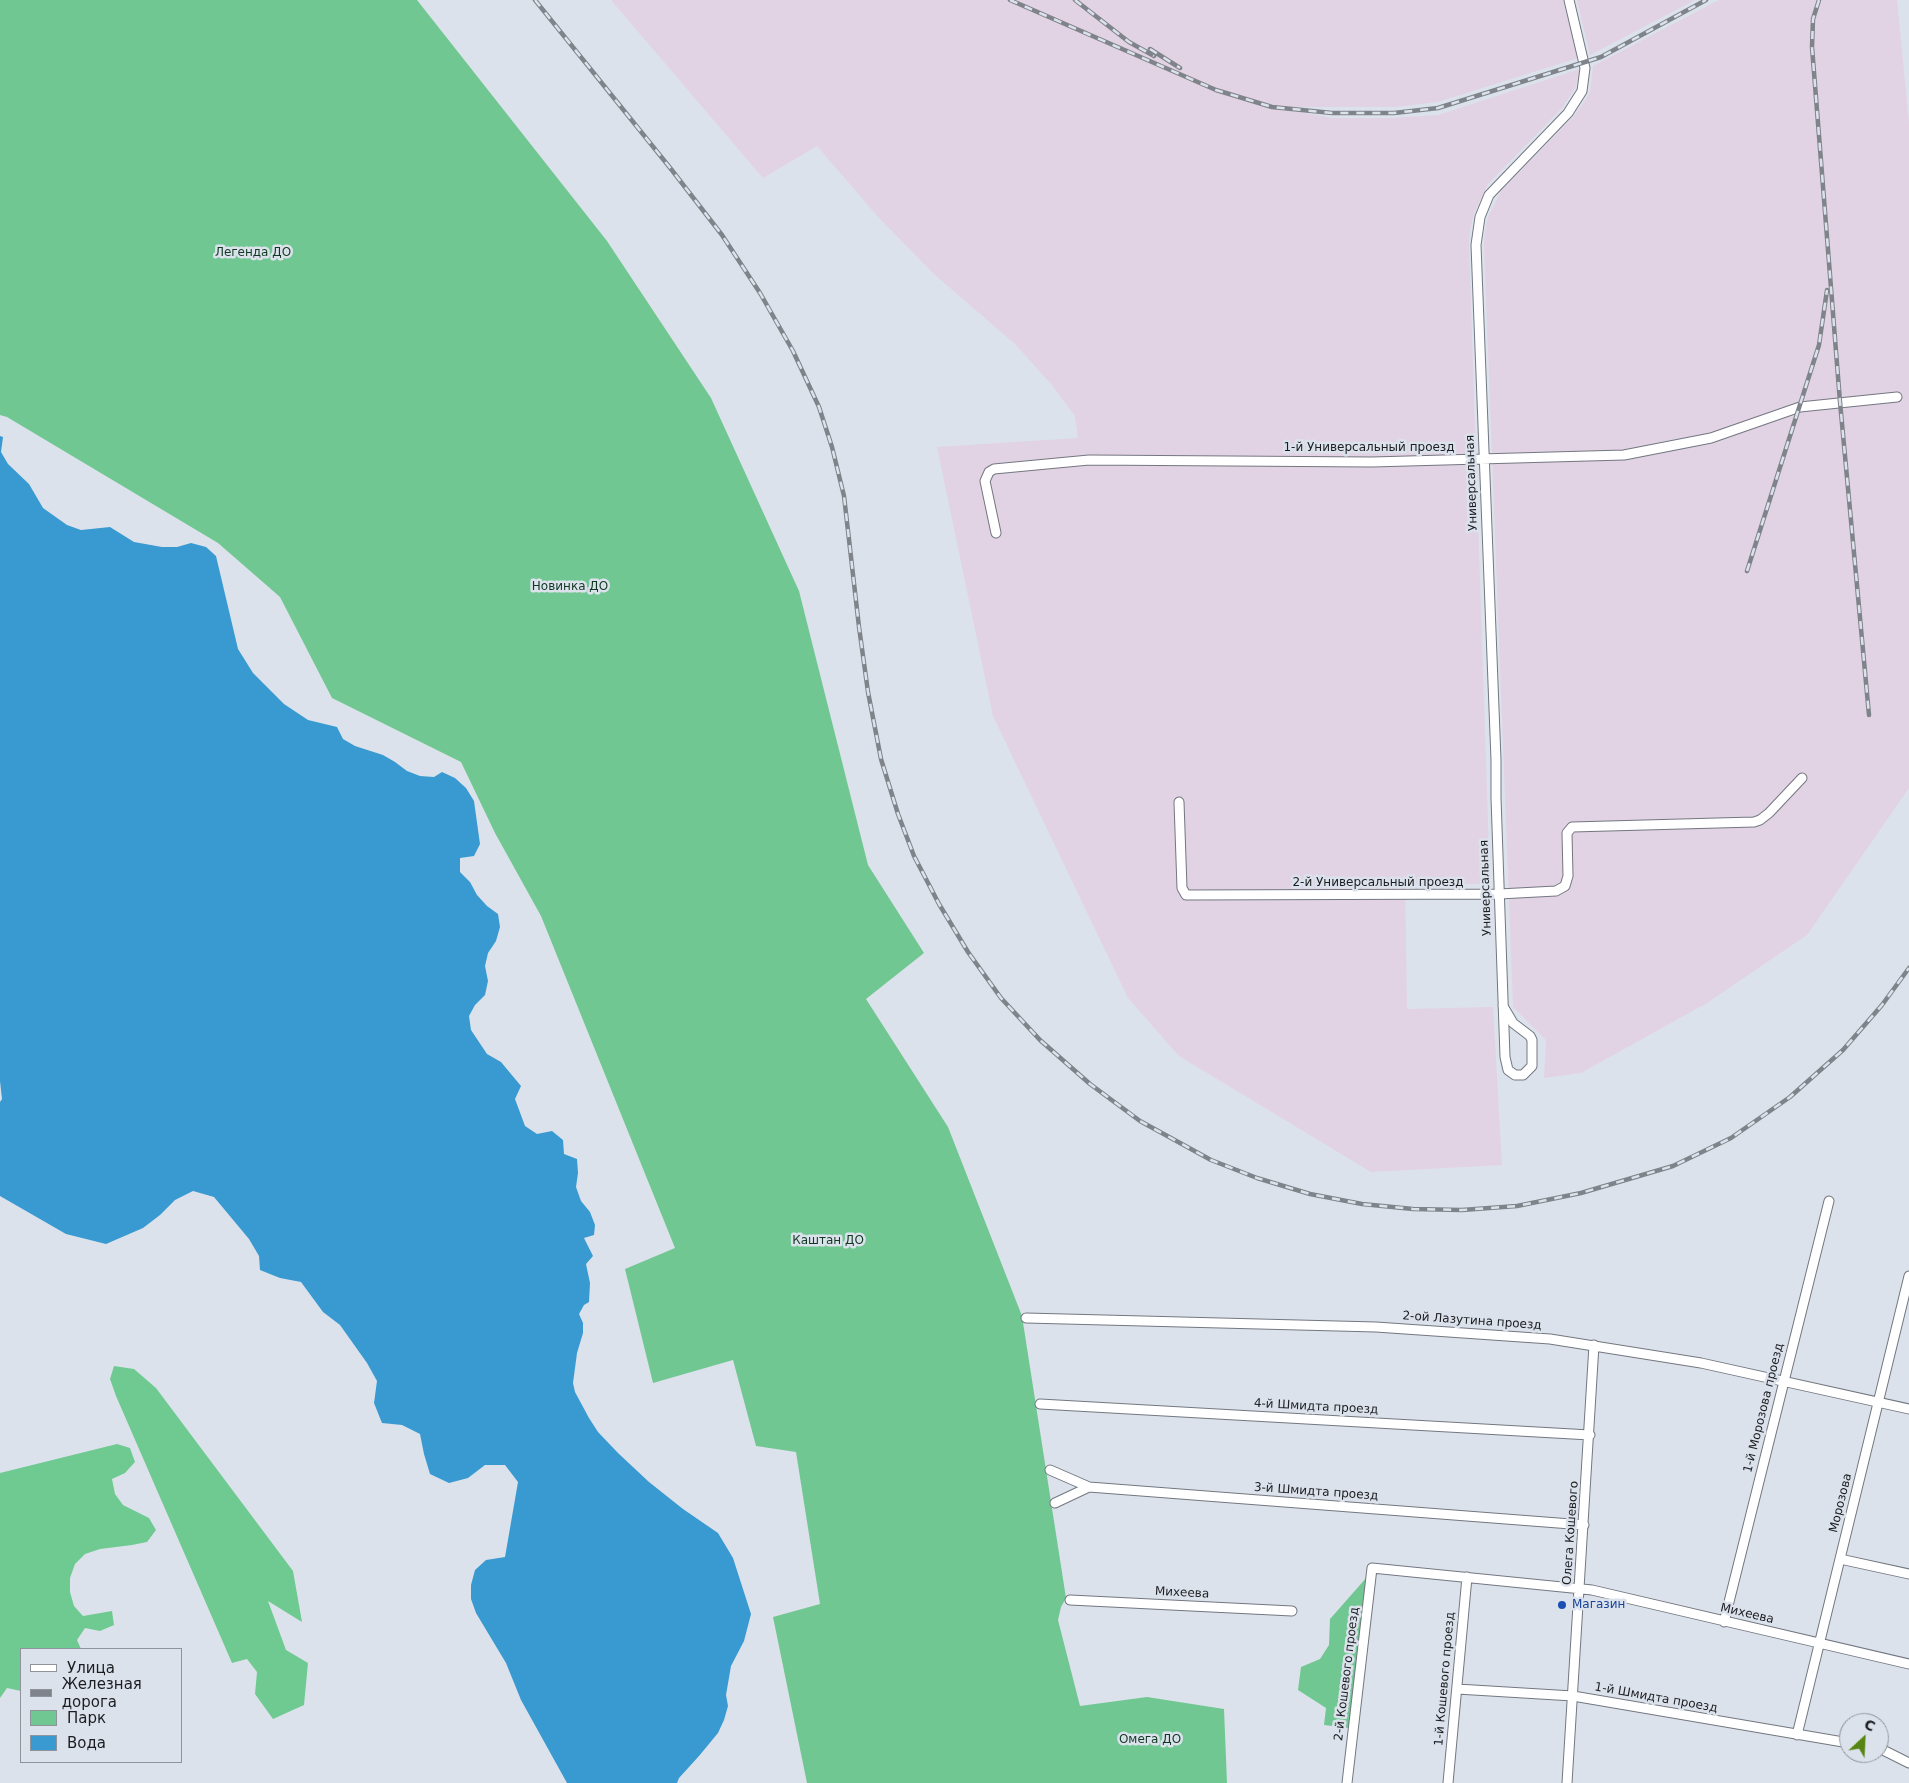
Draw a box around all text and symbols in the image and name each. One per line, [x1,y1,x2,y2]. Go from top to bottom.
park label: Легенда ДО [215,246,291,260]
street label: Универсальная [1463,435,1481,531]
street label: 1-й Универсальный проезд [1283,441,1455,455]
park label: Новинка ДО [532,580,608,594]
street label: Универсальная [1477,840,1495,936]
street label: 2-й Универсальный проезд [1292,876,1464,890]
park label: Каштан ДО [792,1234,864,1248]
street label: 2-ой Лазутина проезд [1402,1309,1542,1333]
street label: 1-й Морозова проезд [1741,1342,1787,1474]
street label: 4-й Шмидта проезд [1253,1397,1379,1417]
street label: Морозова [1827,1472,1855,1534]
street label: 3-й Шмидта проезд [1253,1480,1379,1504]
street label: Олега Кошевого [1560,1480,1582,1586]
street label: Михеева [1154,1584,1210,1602]
place label: Магазин [1572,1598,1625,1612]
marker: Магазин [1556,1599,1568,1611]
street label: Михеева [1719,1601,1775,1627]
street label: 2-й Кошевого проезд [1332,1606,1362,1742]
street label: 1-й Кошевого проезд [1432,1611,1458,1747]
legend [20,1648,182,1763]
text: Улица [67,1659,115,1677]
text: Железная дорога [62,1675,142,1711]
street label: 1-й Шмидта проезд [1593,1680,1719,1716]
text: Парк [67,1709,106,1727]
north arrow [1839,1713,1889,1763]
text: С [1862,1716,1878,1735]
park label: Омега ДО [1119,1733,1181,1747]
text: Вода [67,1734,106,1752]

